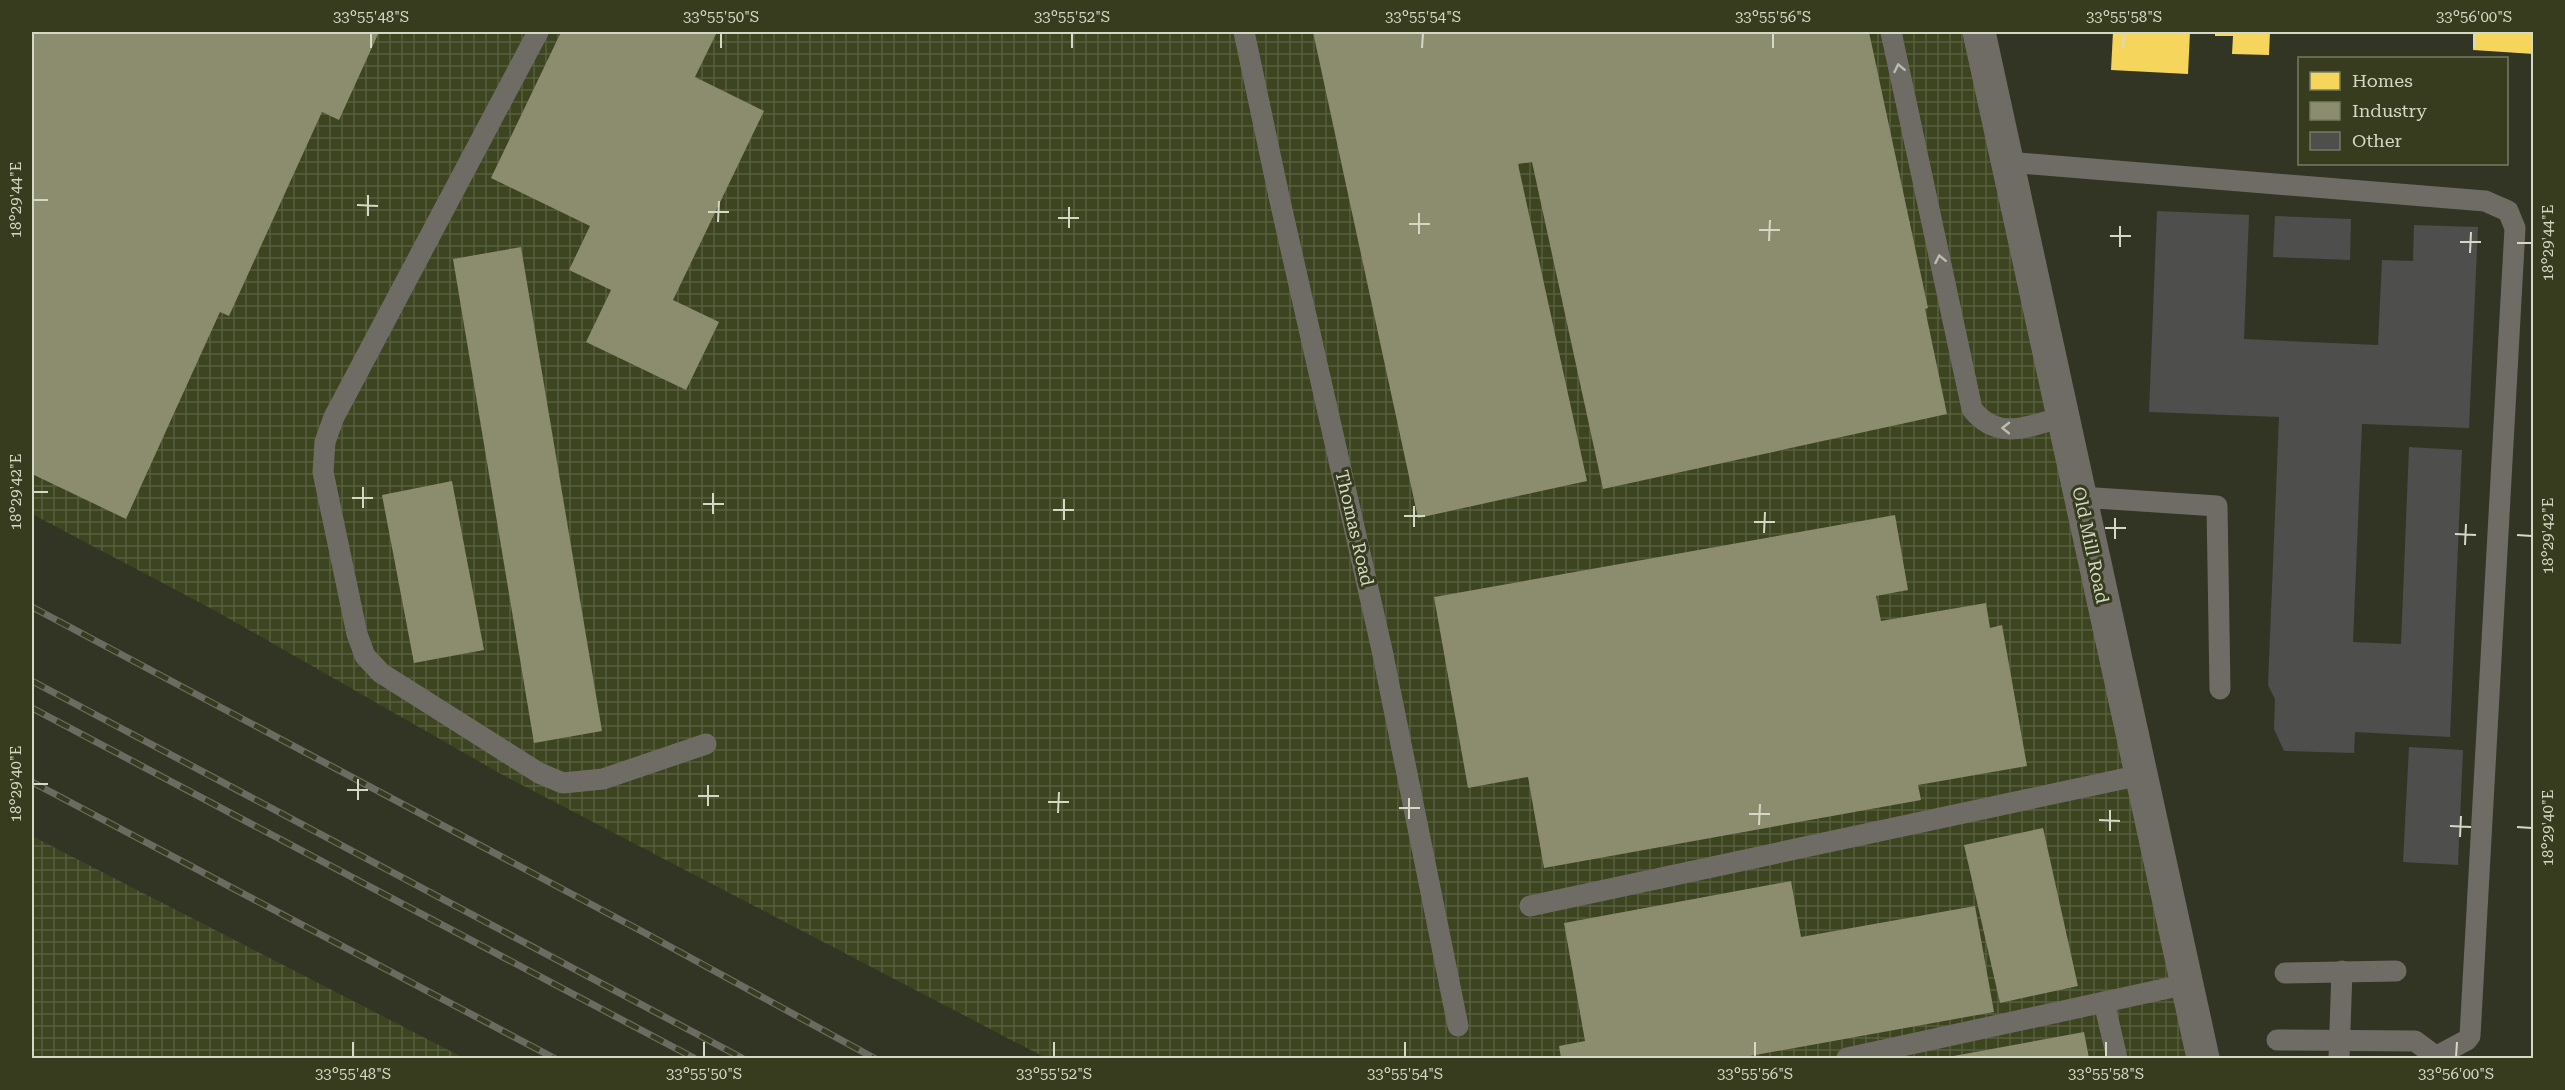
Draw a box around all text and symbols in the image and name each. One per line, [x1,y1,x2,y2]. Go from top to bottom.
text: 33°55'48"S [333,8,409,26]
text: 33°55'50"S [683,8,759,26]
text: 33°55'52"S [1034,8,1110,26]
text: 33°55'54"S [1385,8,1461,26]
text: 33°55'56"S [1735,8,1811,26]
text: 33°55'58"S [2086,8,2162,26]
text: 33°56'00"S [2436,8,2512,26]
legend [2298,57,2508,165]
one-way arrow [1893,63,1906,73]
text: Homes [2352,70,2413,91]
text: Industry [2352,100,2427,121]
text: Other [2352,130,2402,151]
text: 18°29'44"E [7,162,25,238]
text: 18°29'44"E [2539,205,2557,281]
one-way arrow [1934,254,1947,264]
one-way arrow [2001,422,2010,434]
text: 18°29'42"E [7,454,25,530]
street label: Thomas Road [1331,468,1379,588]
street label: Old Mill Road [2068,485,2114,606]
text: 18°29'42"E [2539,498,2557,574]
text: 18°29'40"E [7,746,25,822]
text: 18°29'40"E [2539,790,2557,866]
text: 33°55'48"S [315,1065,391,1083]
text: 33°55'50"S [666,1065,742,1083]
text: 33°55'52"S [1016,1065,1092,1083]
text: 33°55'54"S [1367,1065,1443,1083]
text: 33°55'56"S [1717,1065,1793,1083]
text: 33°55'58"S [2068,1065,2144,1083]
text: 33°56'00"S [2418,1065,2494,1083]

